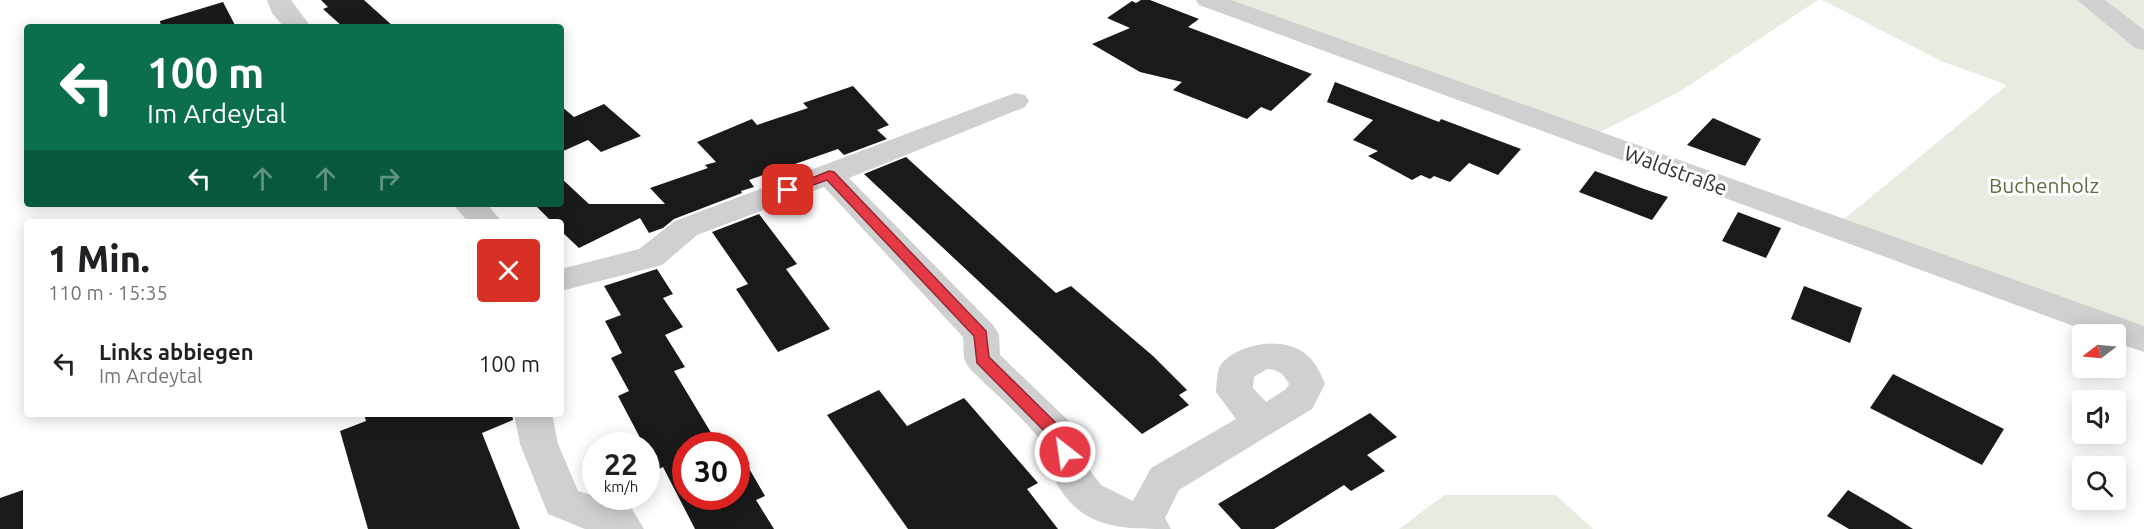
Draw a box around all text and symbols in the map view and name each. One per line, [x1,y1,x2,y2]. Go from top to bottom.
icon: left [48,48,126,126]
text: 100 m [147,49,264,96]
text: Im Ardeytal [147,98,286,128]
street label: Waldstraße [1621,140,1731,200]
icon: left [183,162,216,195]
icon: ahead [246,162,279,195]
icon: ahead [309,162,342,195]
icon: right [372,162,405,195]
pin [762,164,813,215]
icon: arrive [771,173,804,206]
park label: Buchenholz [1989,173,2099,197]
text: 1 Min. [48,238,150,279]
button: close [477,239,540,302]
text: 110 m · 15:35 [48,281,168,304]
north arrow [2072,324,2126,378]
map controls [2072,324,2126,510]
text: Links abbiegen [99,339,254,364]
icon: left [48,347,81,380]
text: 100 m [479,351,540,376]
text: Im Ardeytal [99,364,202,387]
button: sound [2072,390,2126,444]
position arrow [1033,420,1097,484]
speed limit sign: 30 [672,432,750,510]
text: 22 [604,447,638,481]
button: search [2072,456,2126,510]
text: km/h [604,478,638,495]

